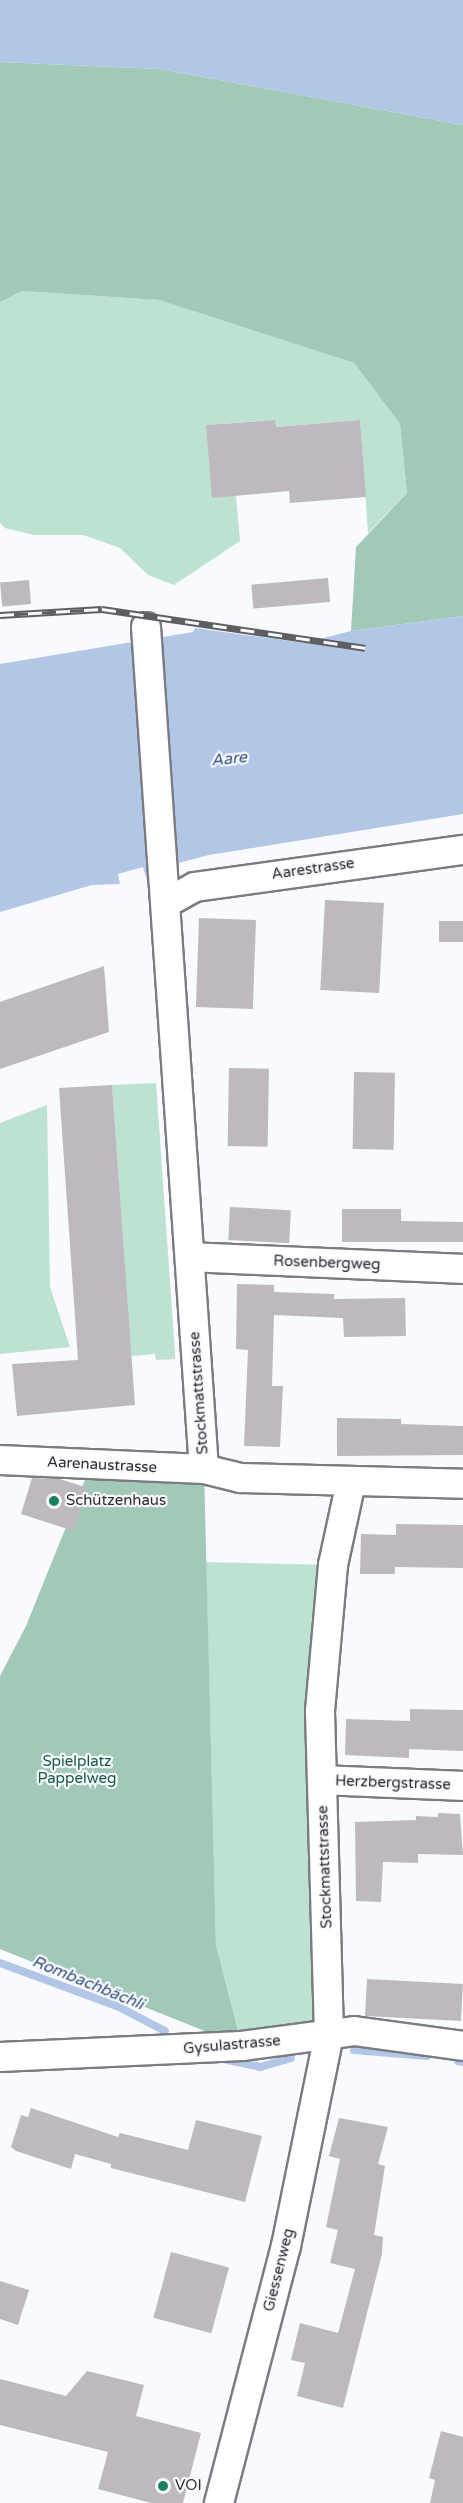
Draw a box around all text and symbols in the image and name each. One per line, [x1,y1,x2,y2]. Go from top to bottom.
water label: Aare [210,748,248,770]
street label: Aarestrasse [270,854,356,884]
street label: Rosenbergweg [273,1252,381,1274]
street label: Stockmattstrasse [186,1331,212,1455]
street label: Aarenaustrasse [47,1453,157,1477]
place label: Schützenhaus [66,1492,166,1510]
marker: Schützenhaus [47,1494,61,1508]
park label: Spielplatz Pappelweg [37,1752,117,1787]
street label: Herzbergstrasse [335,1772,451,1794]
street label: Stockmattstrasse [314,1805,336,1929]
water label: Rombachbächli [29,1952,147,2014]
street label: Gysulastrasse [182,2032,282,2058]
street label: Giessenweg [260,2226,298,2314]
place label: VOI [175,2477,202,2495]
marker: VOI [156,2479,170,2493]

